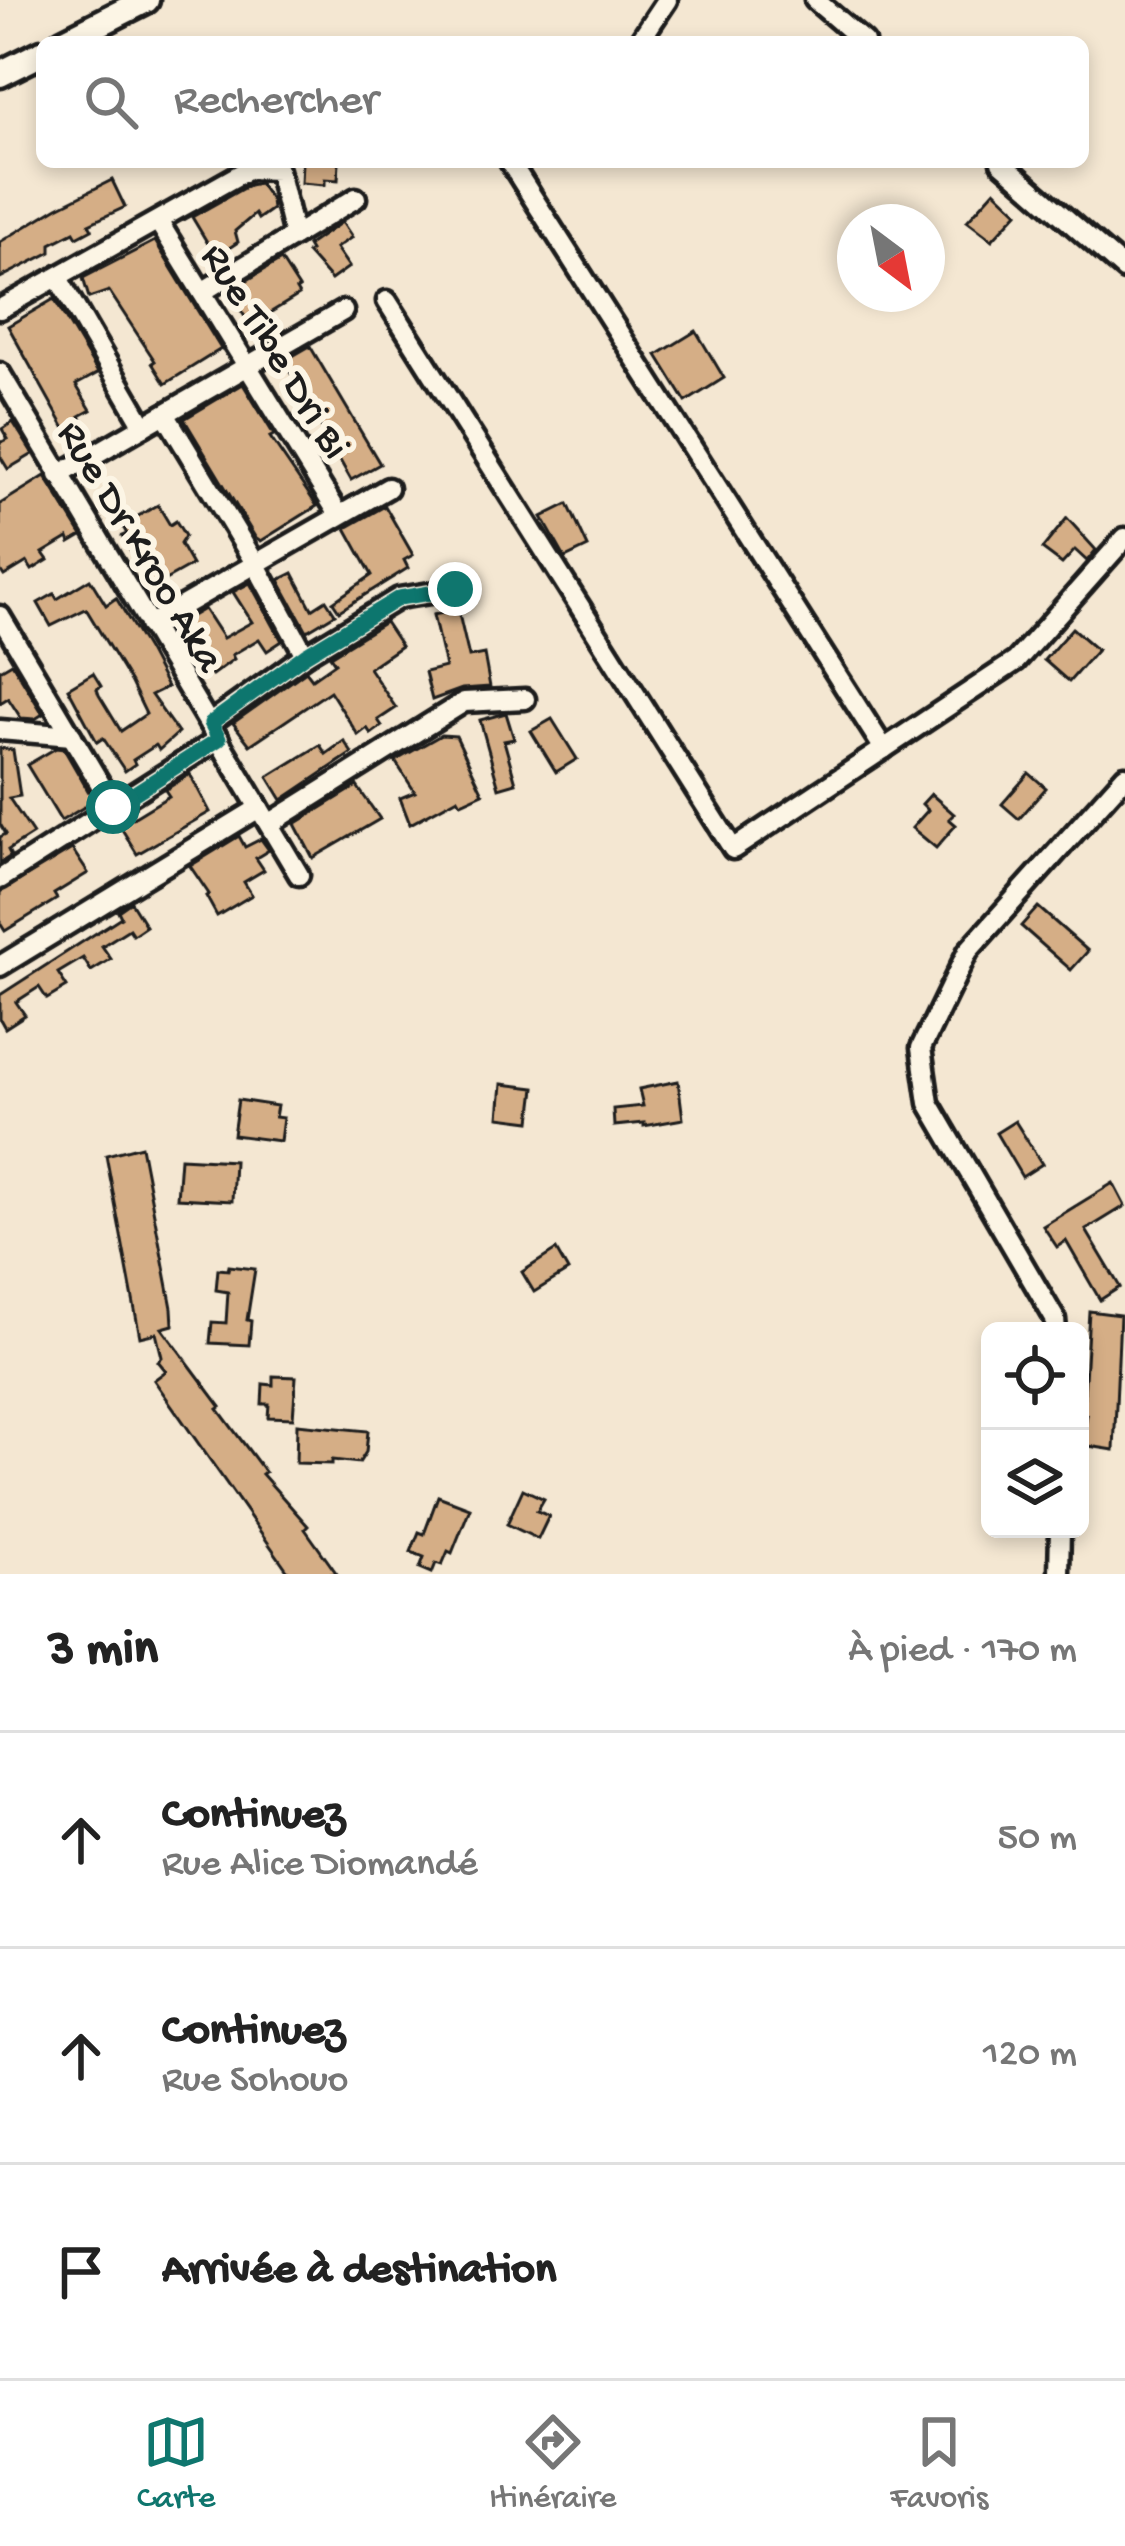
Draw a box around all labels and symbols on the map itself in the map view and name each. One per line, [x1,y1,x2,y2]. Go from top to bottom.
north arrow [837,204,945,312]
street label: Rue Tibe Dri Bi [187,236,358,470]
street label: Rue Dr Kroo Aka [43,414,233,684]
route end [428,562,482,616]
route start [86,780,140,834]

